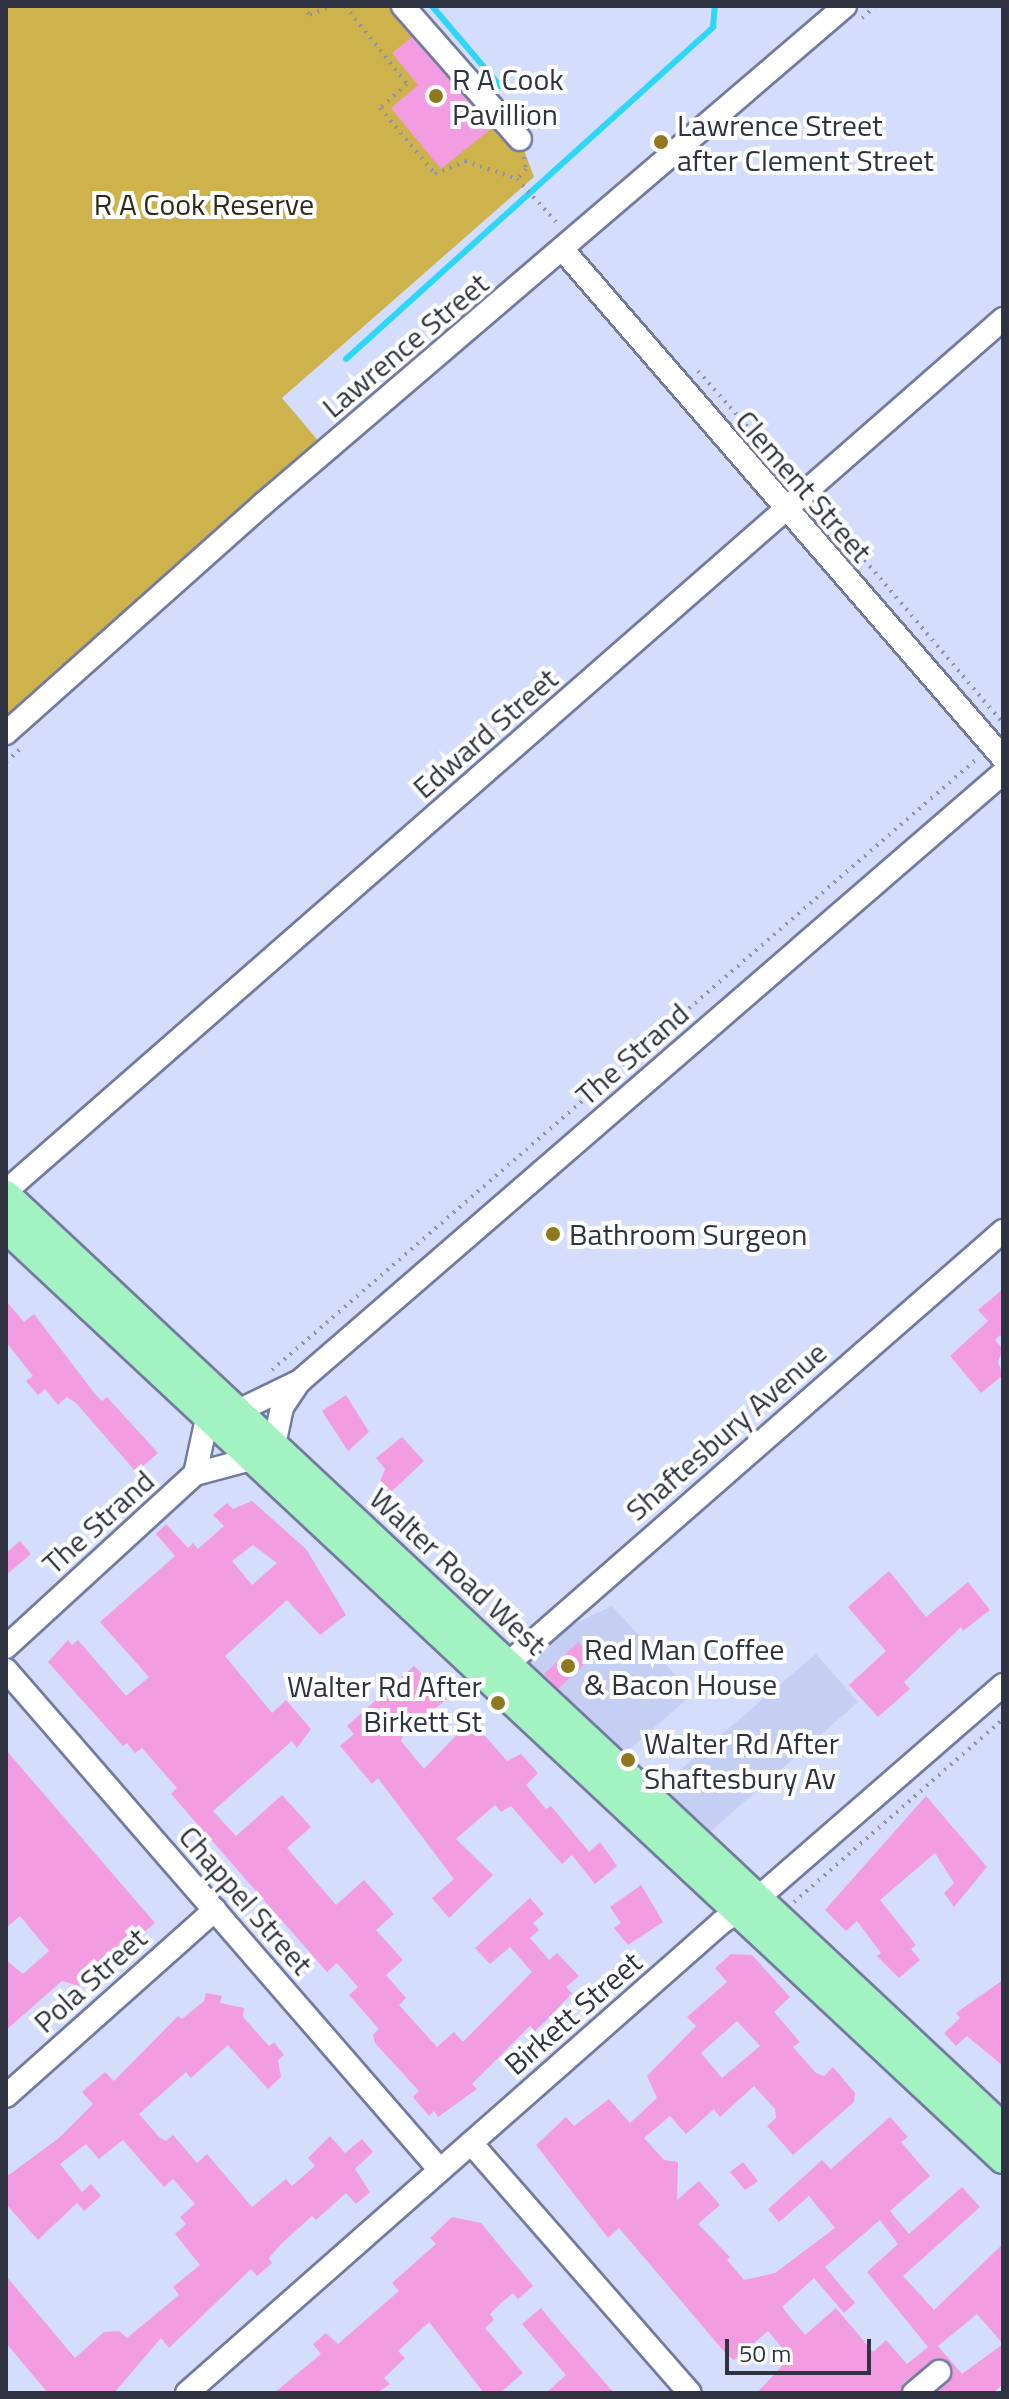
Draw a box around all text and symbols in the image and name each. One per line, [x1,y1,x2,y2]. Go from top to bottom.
place label: R A Cook Pavillion [452,61,564,132]
marker: R A Cook Pavillion [427,87,445,105]
place label: Lawrence Street after Clement Street [677,107,934,178]
marker: Lawrence Street after Clement Street [652,133,670,151]
park label: R A Cook Reserve [94,186,314,222]
street label: Lawrence Street [315,265,495,425]
street label: Clement Street [728,403,880,569]
street label: Edward Street [405,660,565,806]
street label: The Strand [568,995,696,1113]
place label: Bathroom Surgeon [569,1216,807,1252]
marker: Bathroom Surgeon [544,1225,562,1243]
street label: Shaftesbury Avenue [618,1334,834,1528]
street label: The Strand [35,1463,161,1581]
street label: Walter Road West [362,1480,554,1662]
place label: Red Man Coffee & Bacon House [584,1631,785,1702]
marker: Red Man Coffee & Bacon House [559,1657,577,1675]
place label: Walter Rd After Birkett St [287,1668,482,1738]
marker: Walter Rd After Birkett St [489,1694,507,1712]
place label: Walter Rd After Shaftesbury Av [644,1725,839,1796]
marker: Walter Rd After Shaftesbury Av [619,1751,637,1769]
street label: Chappel Street [172,1818,320,1982]
street label: Pola Street [26,1920,154,2040]
street label: Birkett Street [497,1944,649,2082]
scale bar [729,2323,875,2373]
text: 50 m [739,2335,791,2371]

